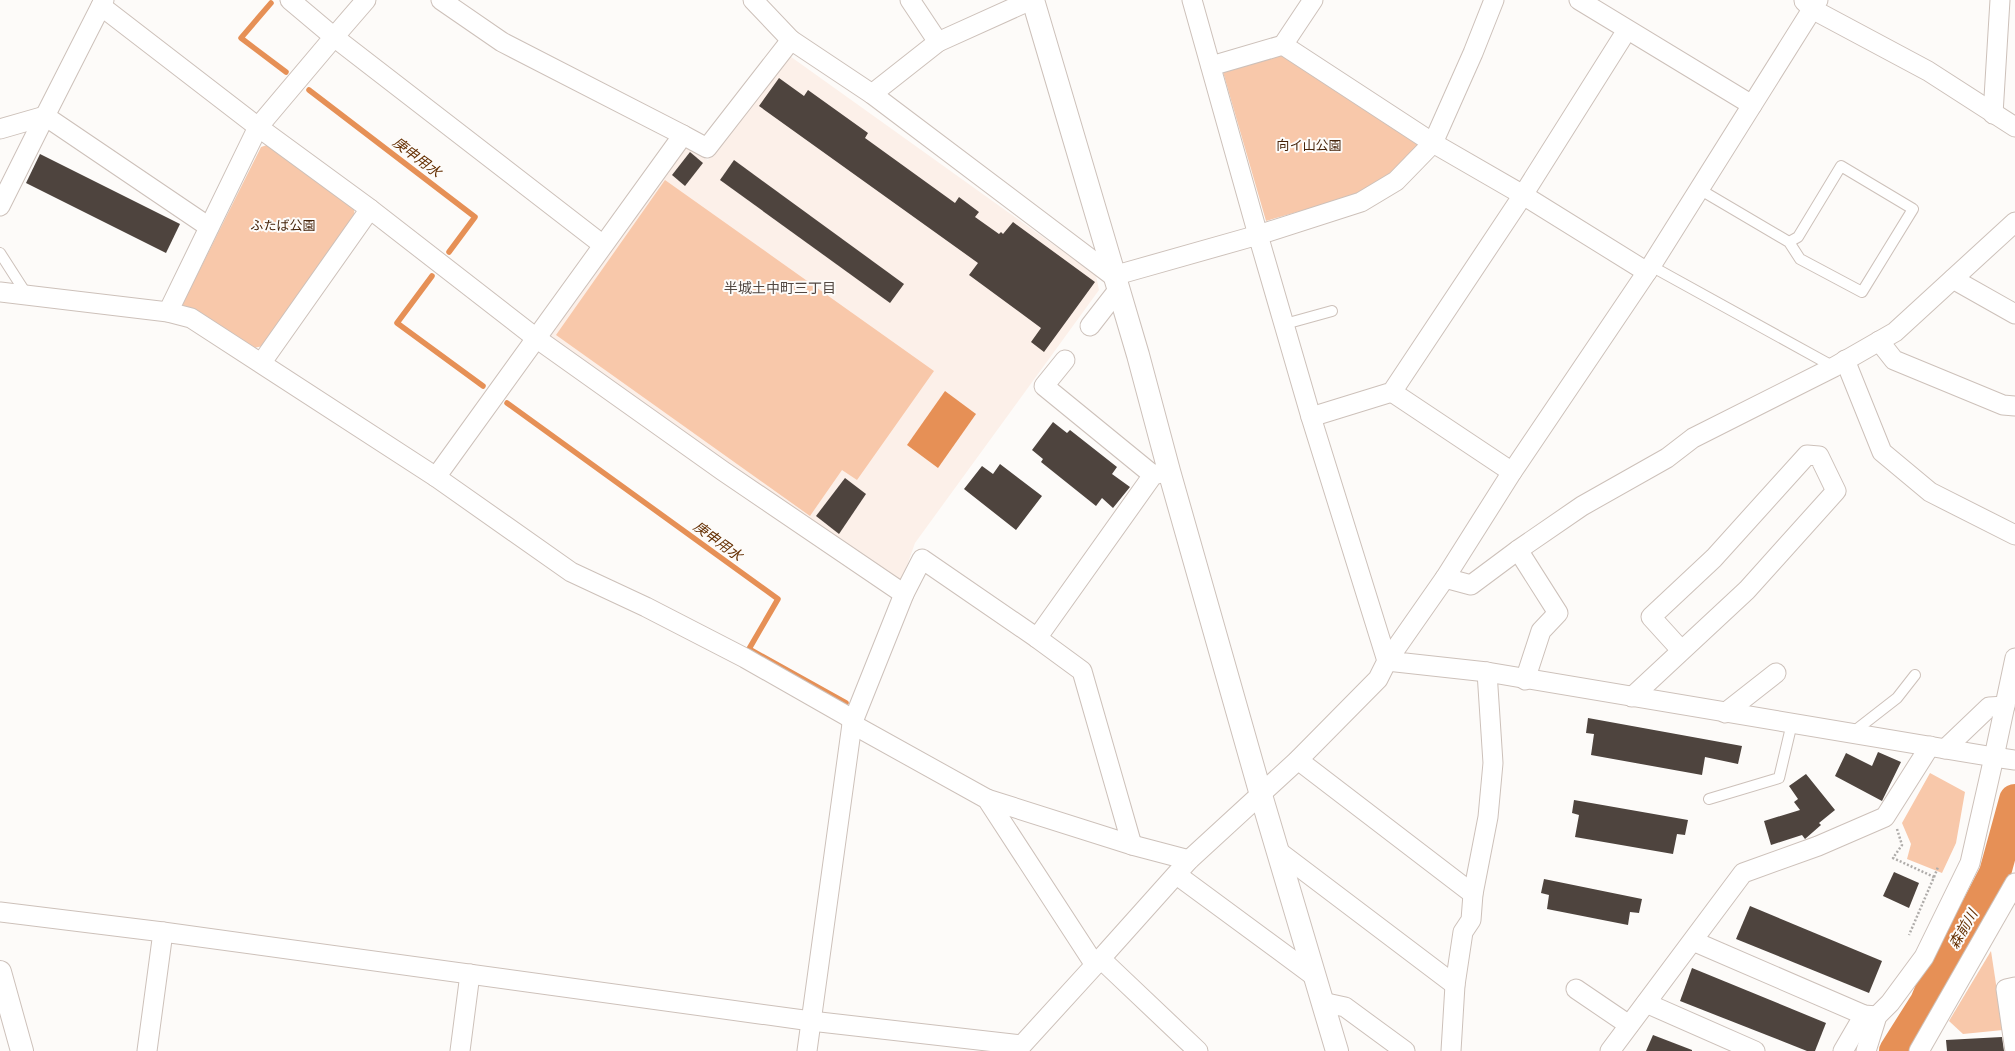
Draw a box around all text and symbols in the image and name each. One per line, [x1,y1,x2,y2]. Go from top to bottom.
water label: 庚申用水 [389,134,446,182]
park label: 向イ山公園 [1276,138,1342,153]
park label: ふたば公園 [250,218,316,233]
district label: 半城土中町三丁目 [724,280,836,297]
water label: 庚申用水 [690,518,747,566]
water label: 森前川 [1946,905,1982,952]

